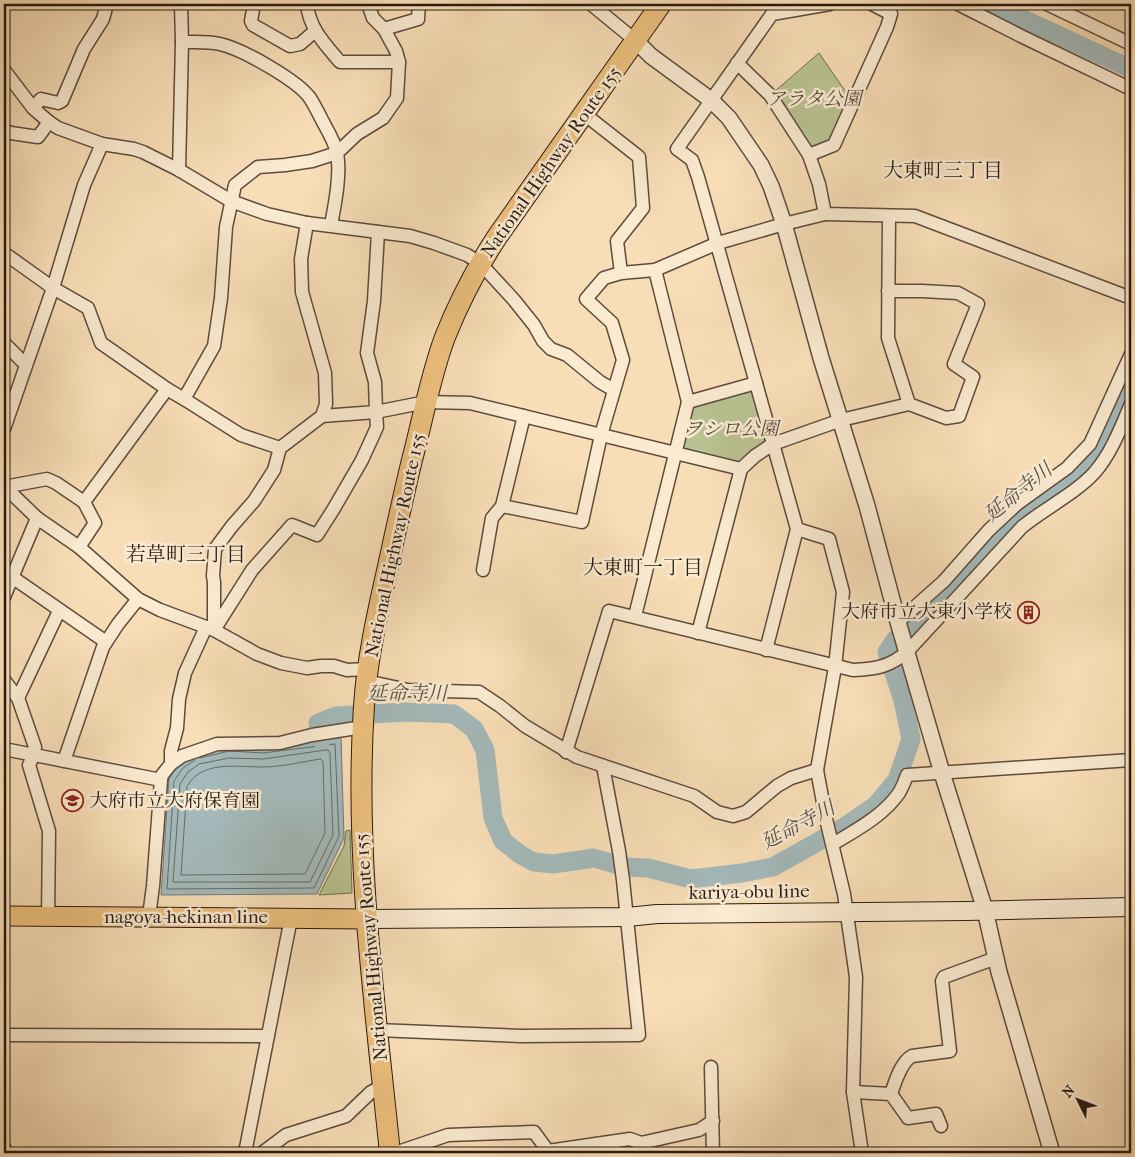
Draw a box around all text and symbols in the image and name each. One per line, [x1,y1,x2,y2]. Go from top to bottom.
street label: National Highway Route 155 [477,62,625,262]
park label: アラタ公園 [767,88,864,110]
district label: 大東町三丁目 [883,159,1003,182]
park label: ヲシロ公園 [683,418,781,440]
street label: National Highway Route 155 [361,431,429,659]
water label: 延命寺川 [980,457,1058,526]
district label: 若草町三丁目 [126,543,246,566]
district label: 大東町一丁目 [583,556,703,579]
building icon: 大府市立大東小学校 [1016,600,1040,624]
place label: 大府市立大東小学校 [841,601,1012,623]
water label: 延命寺川 [367,682,449,705]
school or university icon: 大府市立大府保育園 [61,789,85,813]
place label: 大府市立大府保育園 [89,790,260,812]
water label: 延命寺川 [757,795,840,854]
street label: National Highway Route 155 [350,832,392,1062]
street label: kariya-obu line [688,880,810,904]
street label: nagoya-hekinan line [104,906,268,928]
north arrow [1052,1074,1102,1124]
text: N [1059,1082,1079,1101]

